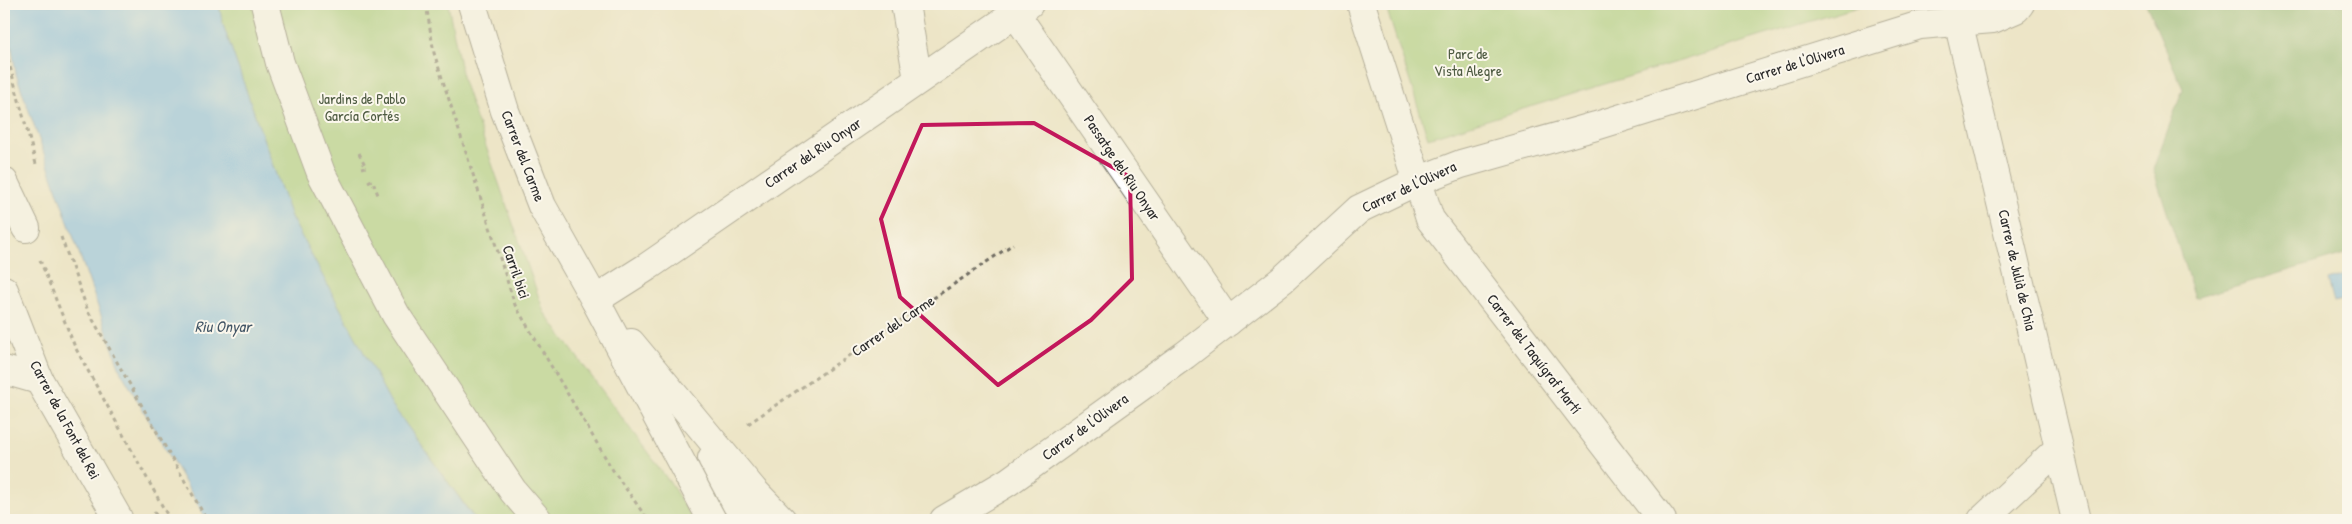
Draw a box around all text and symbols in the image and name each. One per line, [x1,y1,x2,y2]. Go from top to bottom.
street label: Carrer de l'Olivera [1743,39,1847,88]
park label: Parc de Vista Alegre [1434,43,1502,81]
park label: Jardins de Pablo García Cortés [318,88,406,126]
street label: Carrer del Carme [496,107,551,204]
street label: Passatge del Riu Onyar [1079,111,1166,225]
street label: Carrer del Riu Onyar [760,112,866,193]
street label: Carrer de l'Olivera [1358,155,1459,218]
street label: Carrer de Julià de Chia [1993,207,2042,332]
street label: Carril bici [498,242,535,301]
street label: Carrer del Taquígraf Martí [1482,289,1587,418]
street label: Carrer del Carme [847,290,938,361]
water label: Riu Onyar [195,315,253,337]
street label: Carrer de la Font del Rei [25,357,106,483]
street label: Carrer de l'Olivera [1037,388,1132,465]

